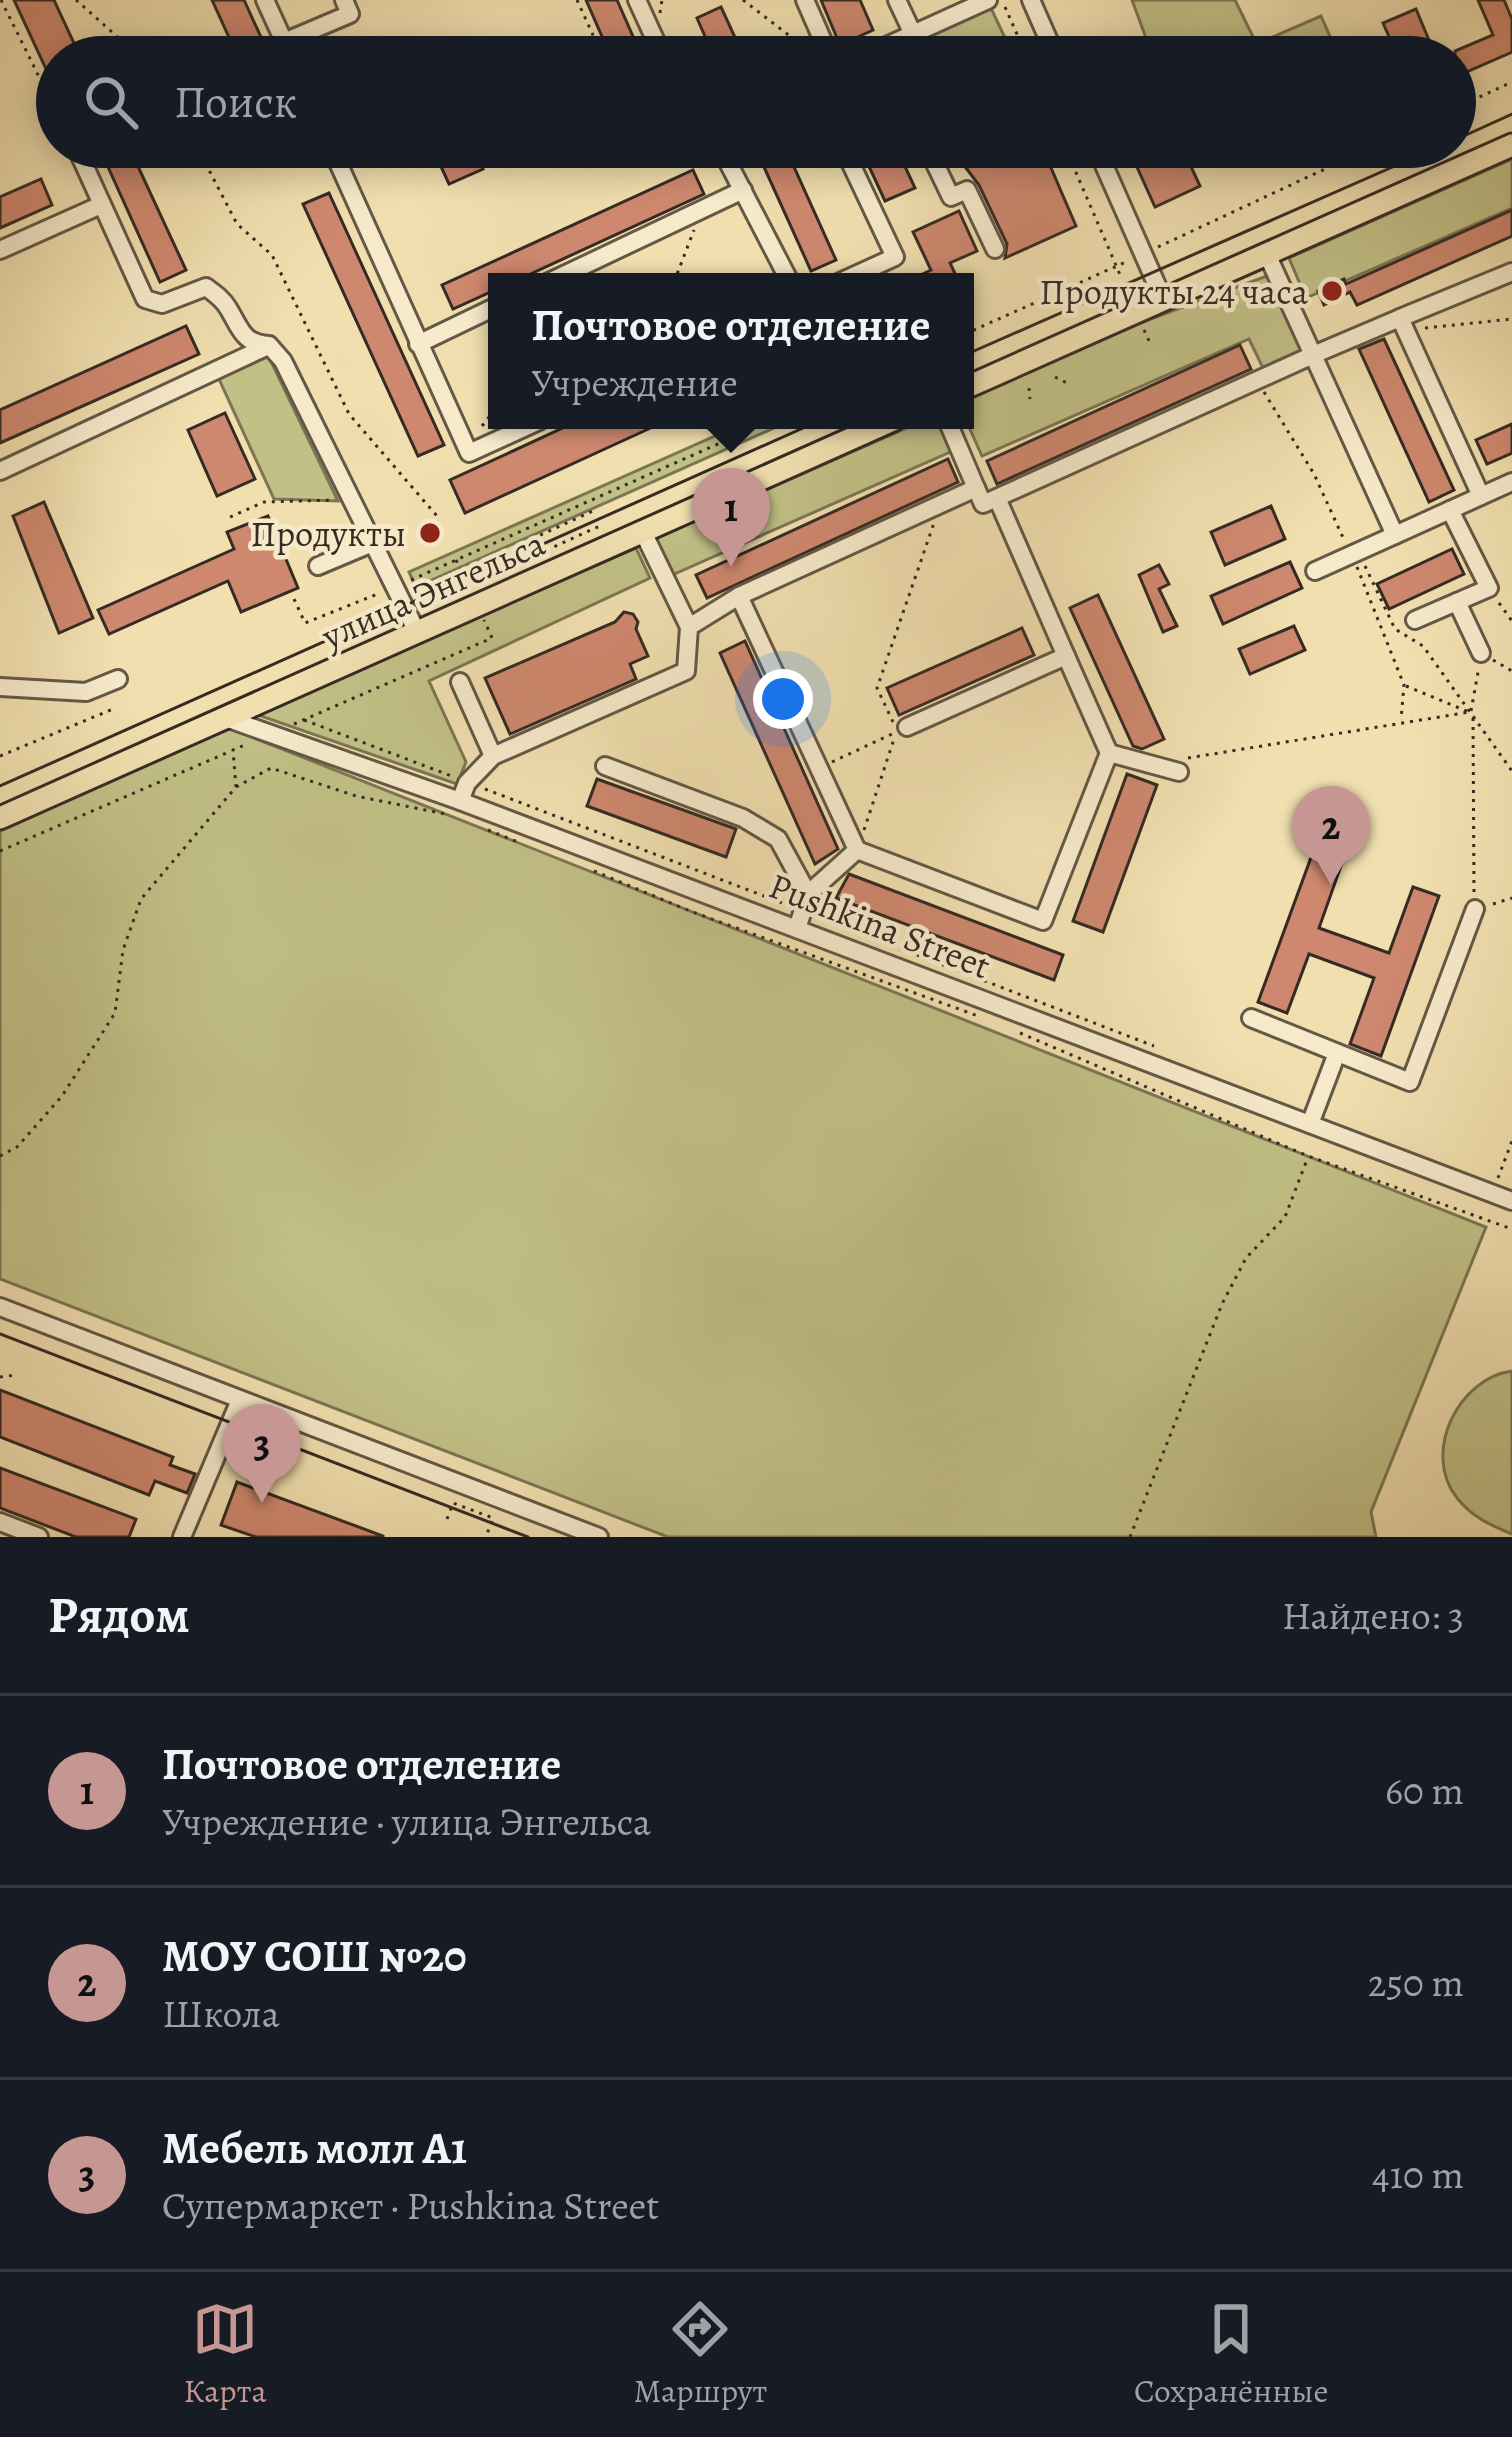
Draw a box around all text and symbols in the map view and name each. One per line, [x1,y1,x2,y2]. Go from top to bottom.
search box [36,36,1476,168]
icon: search [78,69,144,135]
text: Поиск [174,71,297,133]
place label: Продукты 24 часа [1039,267,1308,316]
popup [488,273,974,429]
marker: Продукты 24 часа [1319,278,1345,304]
text: Почтовое отделение [531,294,931,356]
text: Учреждение [531,356,738,409]
pin: 1 [692,468,770,567]
place label: Продукты [251,509,406,558]
street label: улица Энгельса [313,518,553,661]
marker: Продукты [417,520,443,546]
your location [753,669,813,729]
pin: 2 [1292,786,1370,885]
street label: Pushkina Street [762,861,998,990]
pin: 3 [223,1404,301,1503]
text: Рядом [48,1580,190,1650]
text: Найдено: 3 [1282,1589,1464,1642]
text: Почтовое отделение [162,1733,561,1795]
text: 1 [80,1764,94,1817]
text: 60 m [1385,1764,1464,1817]
text: Учреждение · улица Энгельса [162,1795,651,1848]
text: МОУ СОШ №20 [162,1925,467,1987]
text: 2 [78,1956,96,2009]
text: 250 m [1368,1956,1464,2009]
text: Школа [162,1987,280,2040]
text: Мебель молл А1 [162,2117,467,2179]
text: 3 [79,2148,95,2201]
text: 410 m [1372,2148,1464,2201]
text: Супермаркет · Pushkina Street [162,2179,659,2232]
tab: Карта [183,2296,267,2413]
tab: Маршрут [633,2296,767,2413]
tab: Сохранённые [1134,2296,1329,2413]

